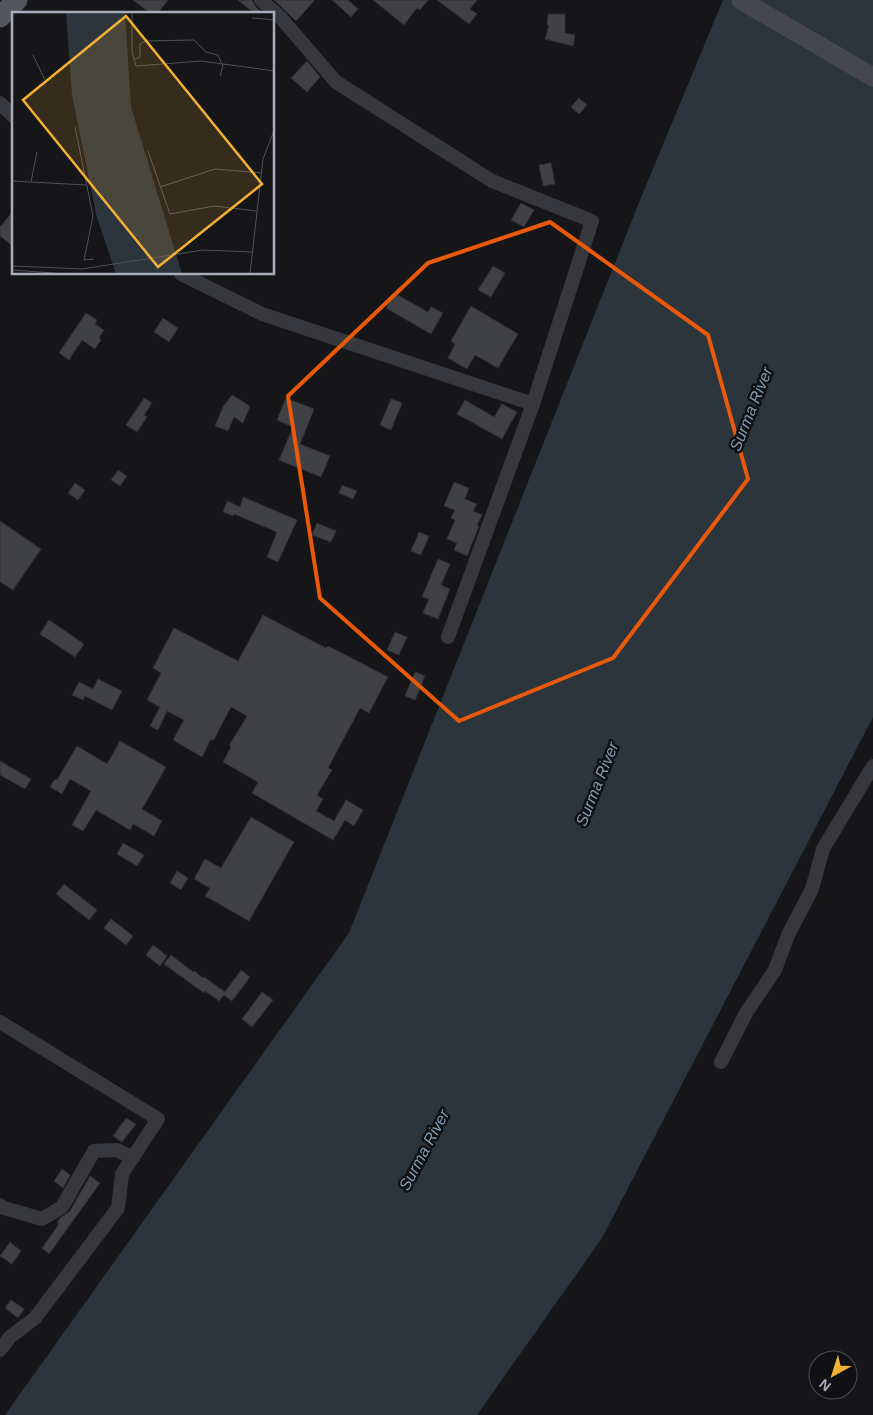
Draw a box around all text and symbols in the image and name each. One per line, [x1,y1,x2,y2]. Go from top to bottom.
inset map [12,12,275,275]
water label: Surma River [726,364,776,453]
water label: Surma River [572,739,622,828]
water label: Surma River [396,1106,453,1193]
north arrow [808,1350,858,1400]
text: N [816,1376,834,1395]

